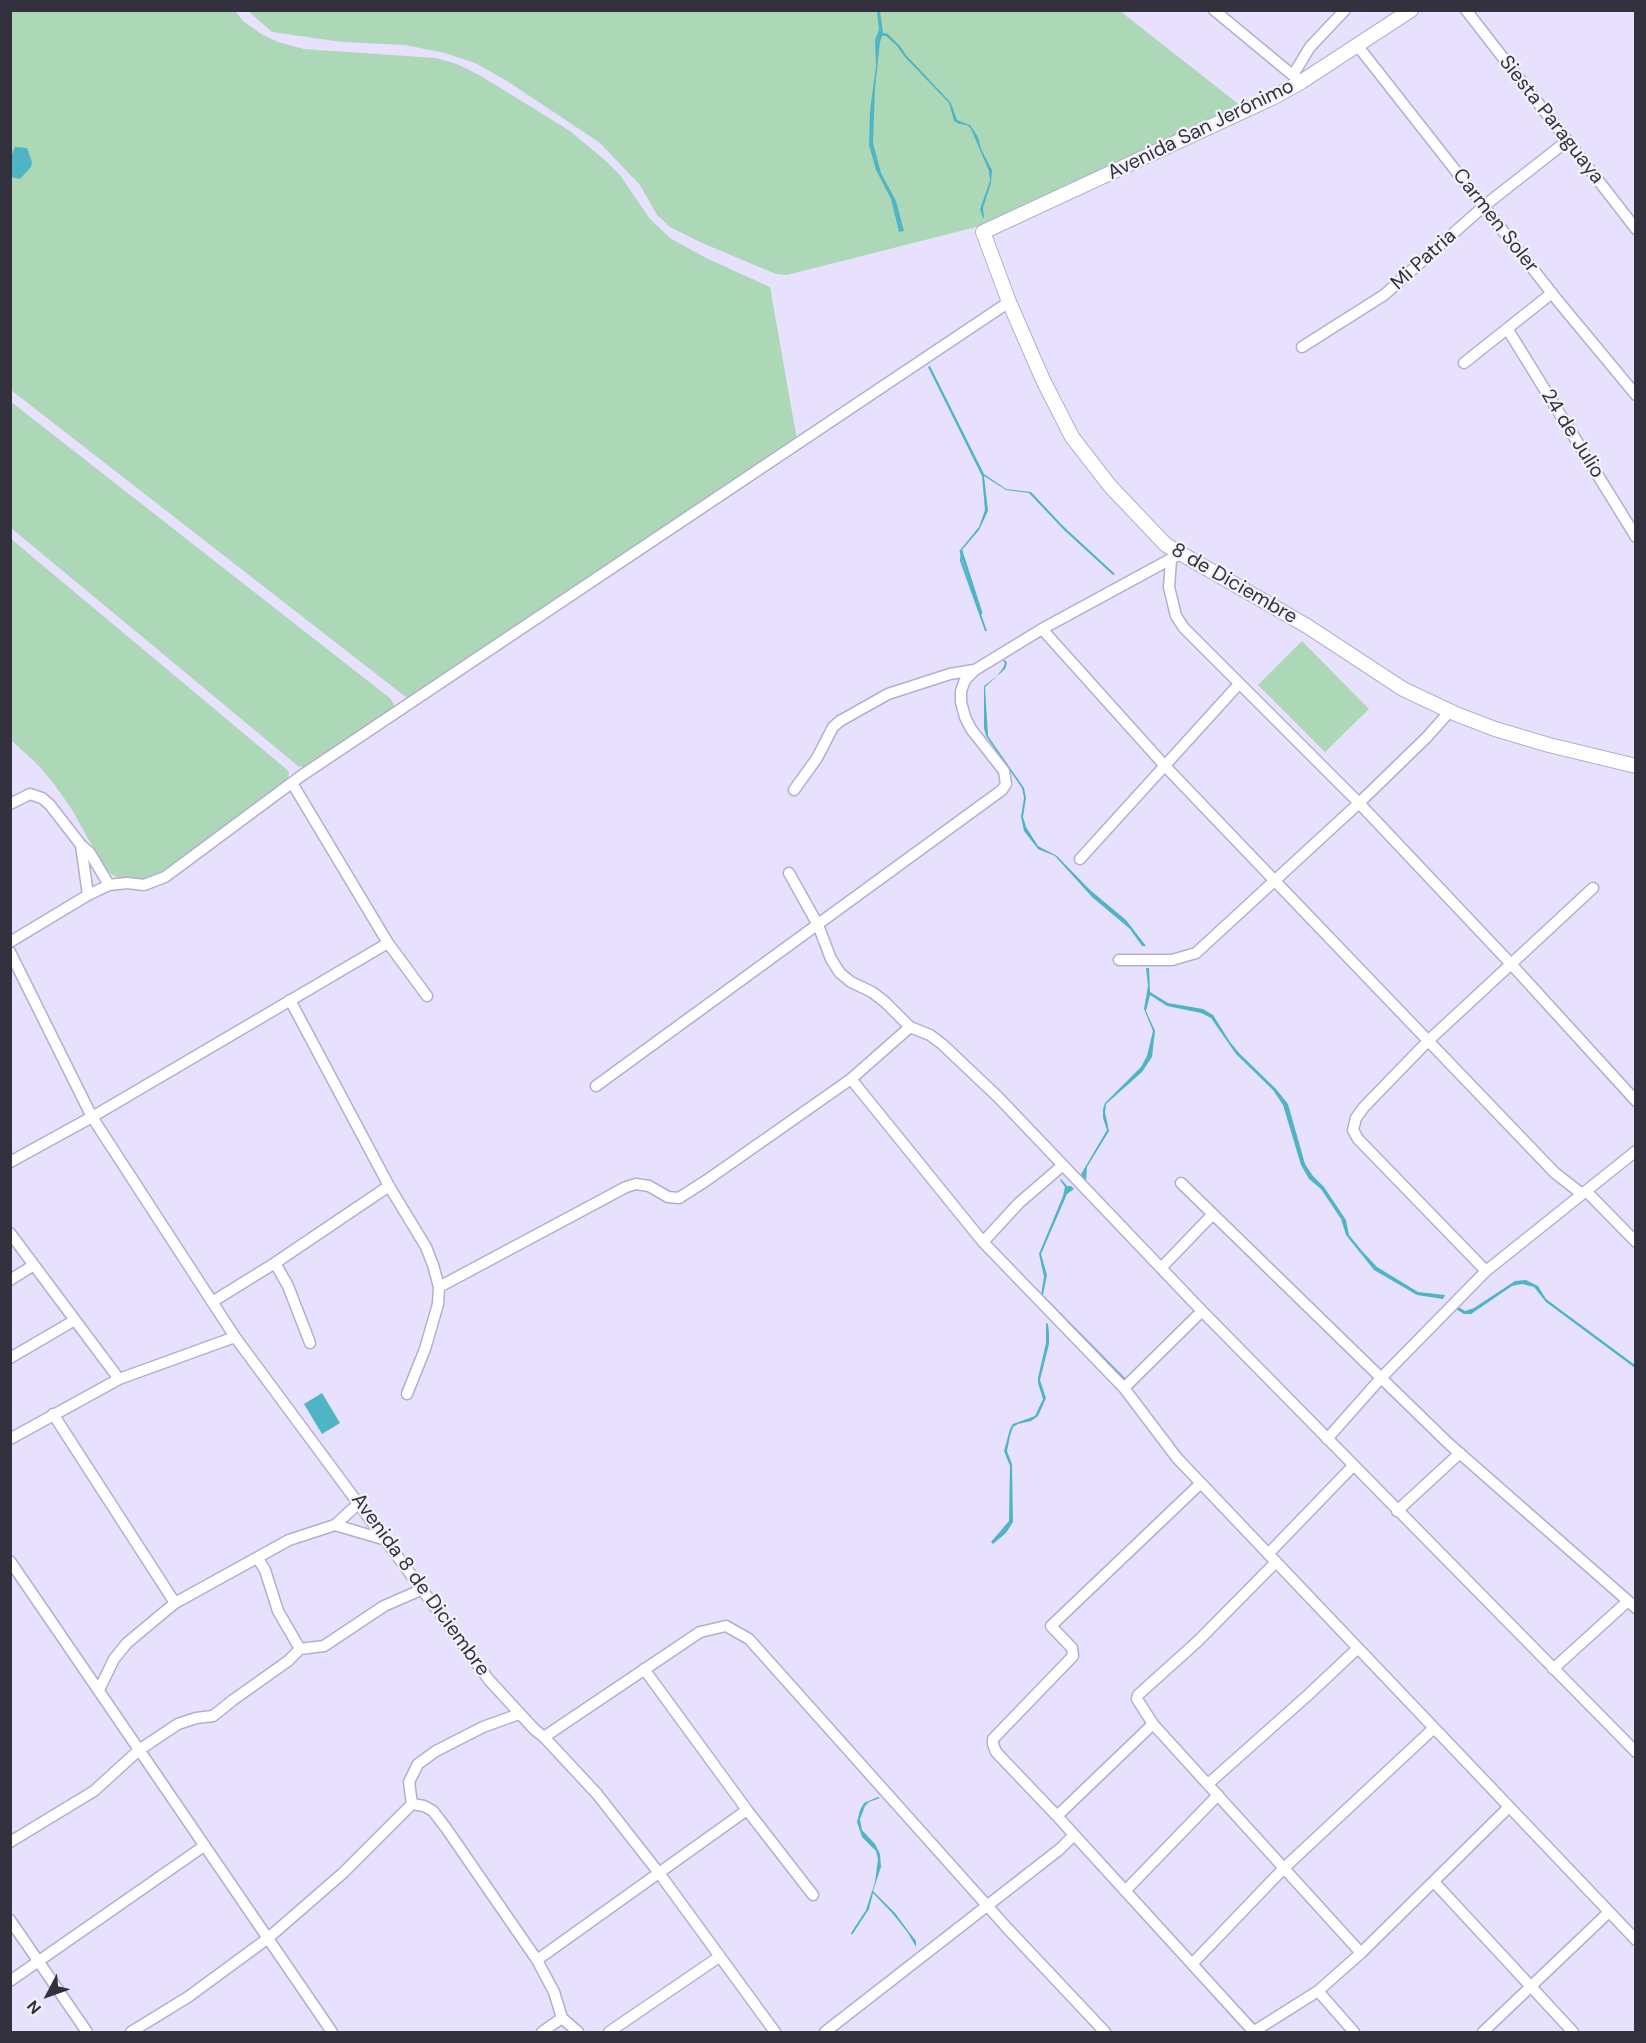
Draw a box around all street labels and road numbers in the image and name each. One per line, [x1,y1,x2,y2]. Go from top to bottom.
street label: Siesta Paraguaya [1493,51,1609,189]
street label: Avenida San Jerónimo [1104,74,1298,186]
street label: Carmen Soler [1447,164,1543,278]
street label: Mi Patria [1386,224,1462,296]
street label: 24 de Julio [1535,385,1609,483]
street label: 8 de Diciembre [1167,538,1301,630]
street label: Avenida 8 de Diciembre [346,1489,494,1681]

